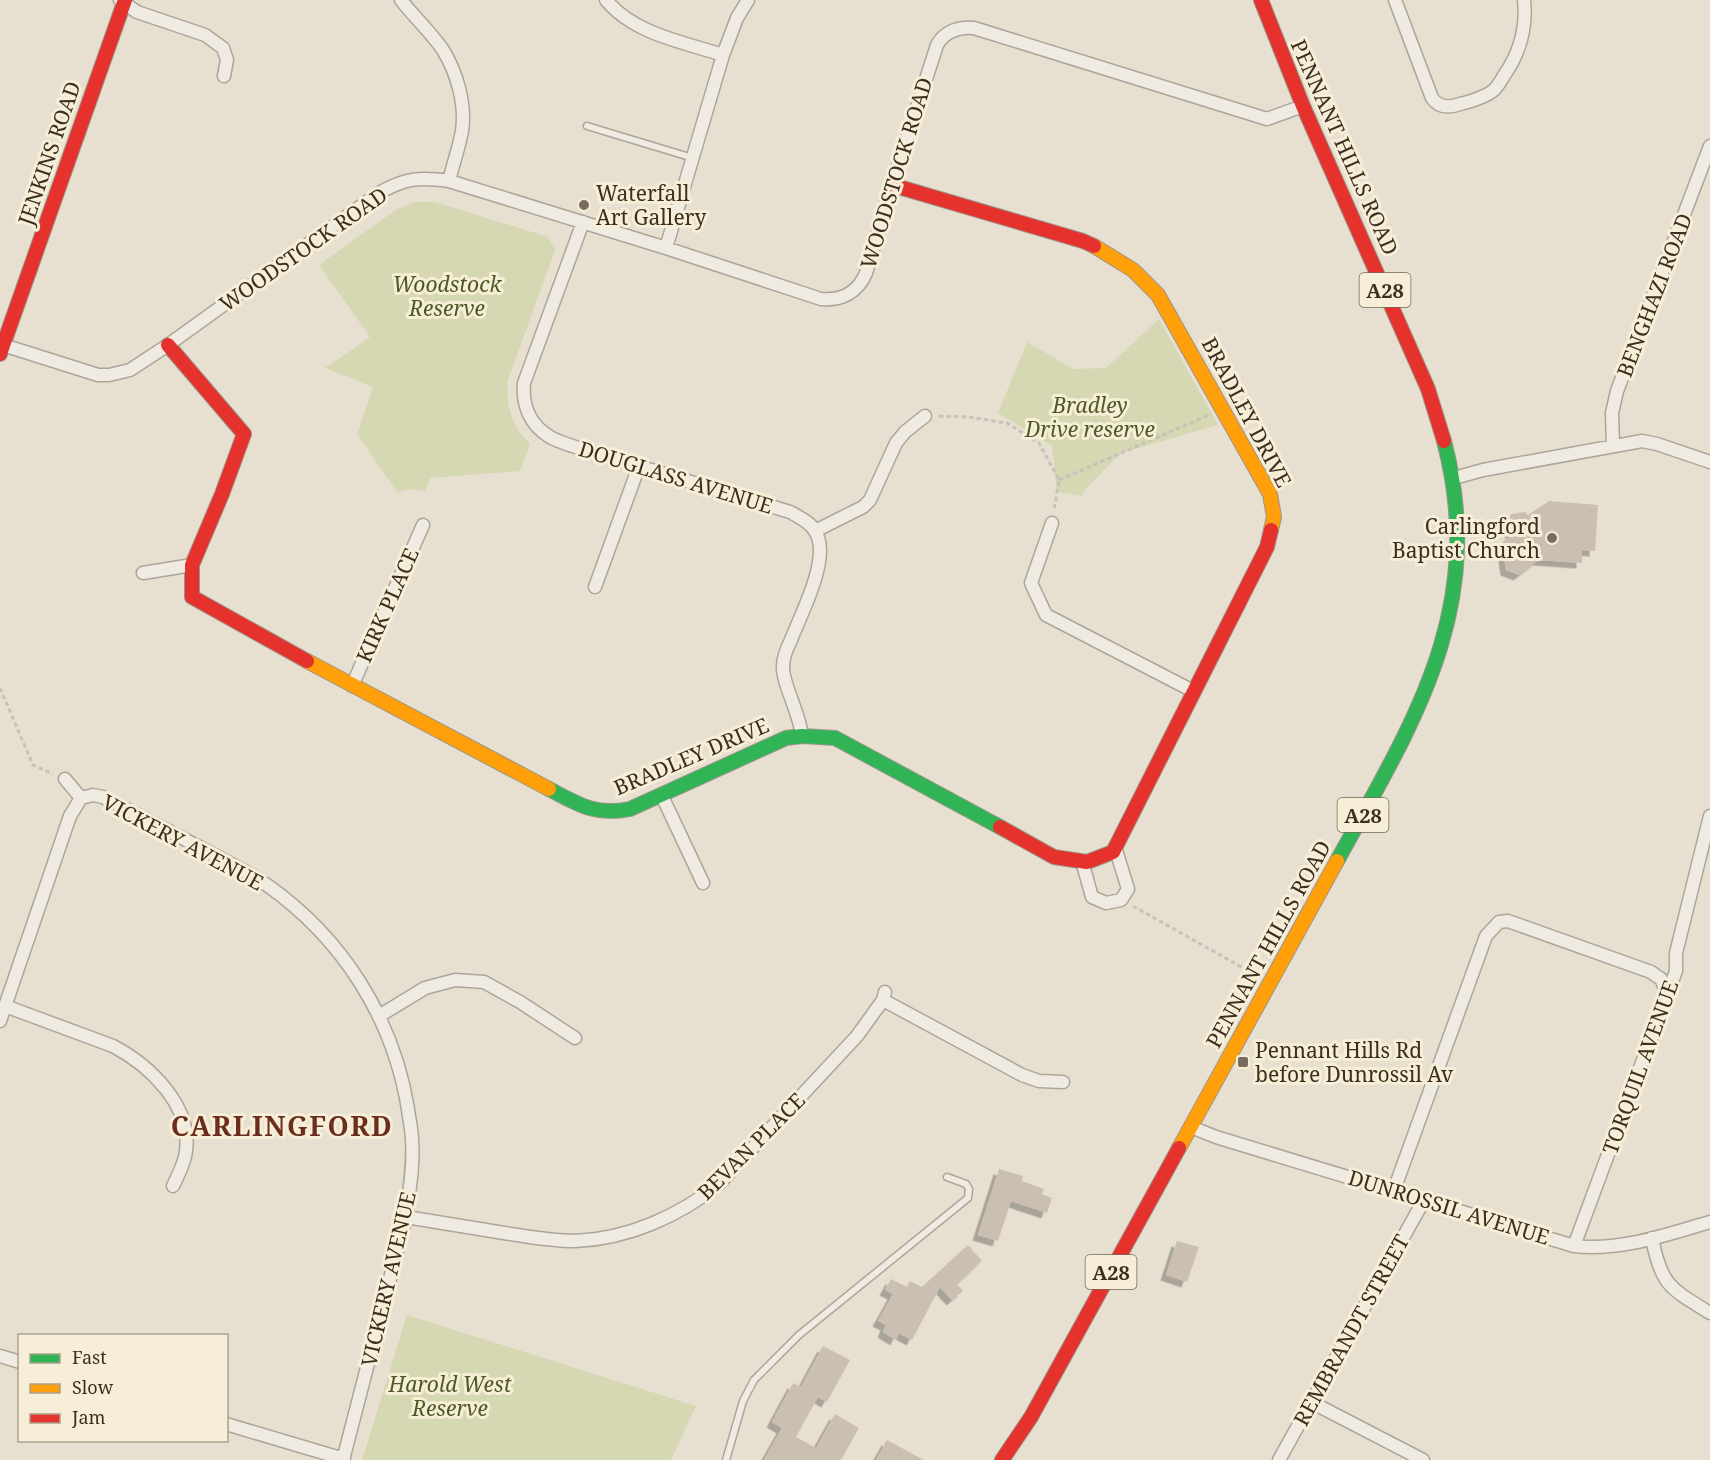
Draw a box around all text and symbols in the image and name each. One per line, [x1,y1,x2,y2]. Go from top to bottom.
street label: PENNANT HILLS ROAD [1285,35,1405,259]
street label: WOODSTOCK ROAD [854,74,938,272]
street label: JENKINS ROAD [11,77,87,230]
place label: Waterfall Art Gallery [596,179,707,231]
street label: WOODSTOCK ROAD [214,181,392,317]
marker: Waterfall Art Gallery [577,198,591,212]
street label: BENGHAZI ROAD [1610,209,1698,381]
park label: Woodstock Reserve [393,270,502,322]
road number: A28 [1360,273,1410,307]
street label: BRADLEY DRIVE [1196,332,1298,492]
park label: Bradley Drive reserve [1024,391,1155,443]
street label: DOUGLASS AVENUE [575,434,777,520]
place label: Carlingford Baptist Church [1392,512,1540,564]
marker: Carlingford Baptist Church [1545,531,1559,545]
street label: KIRK PLACE [349,543,425,667]
street label: BRADLEY DRIVE [609,711,773,801]
street label: VICKERY AVENUE [97,788,269,896]
road number: A28 [1338,798,1388,832]
street label: PENNANT HILLS ROAD [1199,835,1337,1053]
street label: TORQUIL AVENUE [1596,976,1684,1158]
place label: Pennant Hills Rd before Dunrossil Av [1255,1036,1454,1088]
marker: Pennant Hills Rd before Dunrossil Av [1236,1055,1250,1069]
street label: BEVAN PLACE [691,1086,811,1206]
district label: CARLINGFORD [171,1107,393,1144]
street label: DUNROSSIL AVENUE [1345,1163,1553,1251]
street label: VICKERY AVENUE [354,1189,422,1369]
street label: REMBRANDT STREET [1287,1229,1415,1431]
road number: A28 [1086,1255,1136,1289]
legend [18,1334,228,1442]
text: Fast [72,1345,107,1369]
park label: Harold West Reserve [388,1370,512,1422]
text: Slow [72,1375,114,1399]
text: Jam [71,1405,106,1429]

